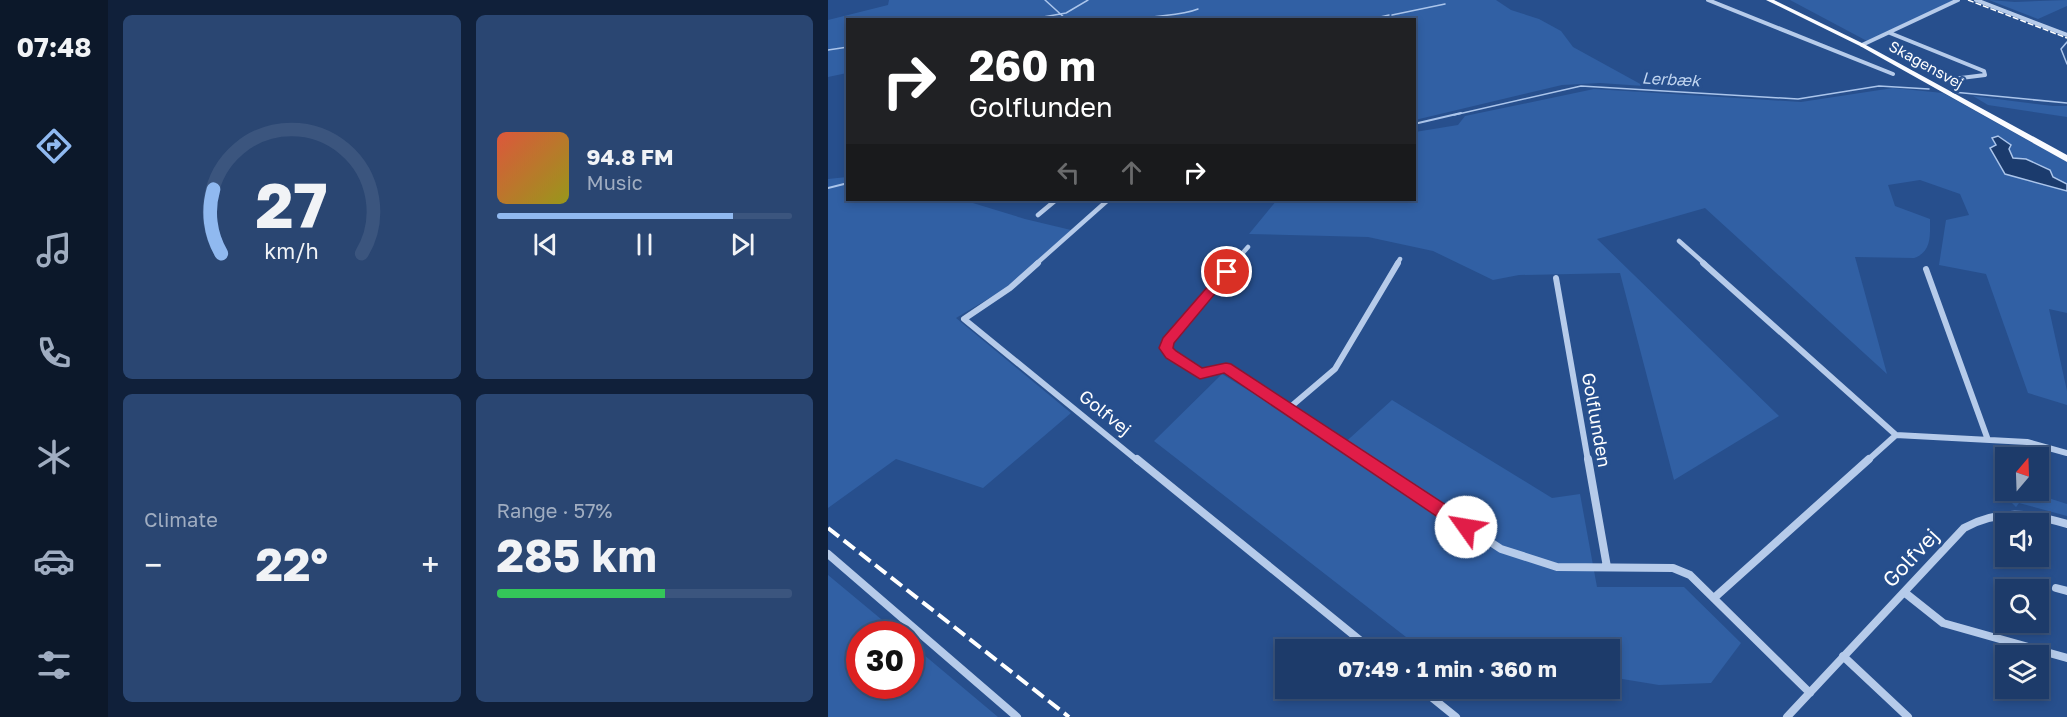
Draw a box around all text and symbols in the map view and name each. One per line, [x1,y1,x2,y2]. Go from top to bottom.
text: 07:48 [16,31,92,63]
street label: Skagensvej [1886,36,1967,92]
text: 260 m [969,40,1096,90]
icon: right [870,42,948,120]
water label: Lerbæk [1641,67,1703,91]
text: Golflunden [969,91,1113,123]
icon: directions [33,125,75,167]
text: 94.8 FM [587,143,674,170]
icon: left [1052,156,1085,189]
icon: ahead [1115,156,1148,189]
icon: right [1178,156,1211,189]
text: 27 [256,167,328,242]
text: Music [587,170,643,194]
icon: previous [529,228,562,261]
icon: pause [628,228,661,261]
icon: next [726,228,759,261]
icon: music [33,229,75,271]
text: km/h [264,238,319,264]
pin [1201,246,1252,297]
icon: arrive [1210,255,1243,288]
icon: phone [33,332,75,374]
street label: Golflunden [1578,371,1616,469]
street label: Golfvej [1075,385,1136,440]
icon: climate [33,436,75,478]
north arrow [1995,447,2049,501]
map controls [1995,447,2049,699]
position arrow [1434,495,1498,559]
text: Range · 57% [497,498,612,522]
text: Climate [144,507,218,531]
button: sound [1995,513,2049,567]
street label: Golfvej [1877,523,1944,592]
text: 285 km [497,528,657,582]
text: 22° [256,537,328,591]
icon: car [33,540,75,582]
text: − [144,545,162,584]
text: + [421,545,439,584]
button: search [1995,579,2049,633]
speed limit sign: 30 [846,621,924,699]
icon: filters [33,644,75,686]
button: layers [1995,645,2049,699]
text: 07:49 · 1 min · 360 m [1338,655,1557,682]

